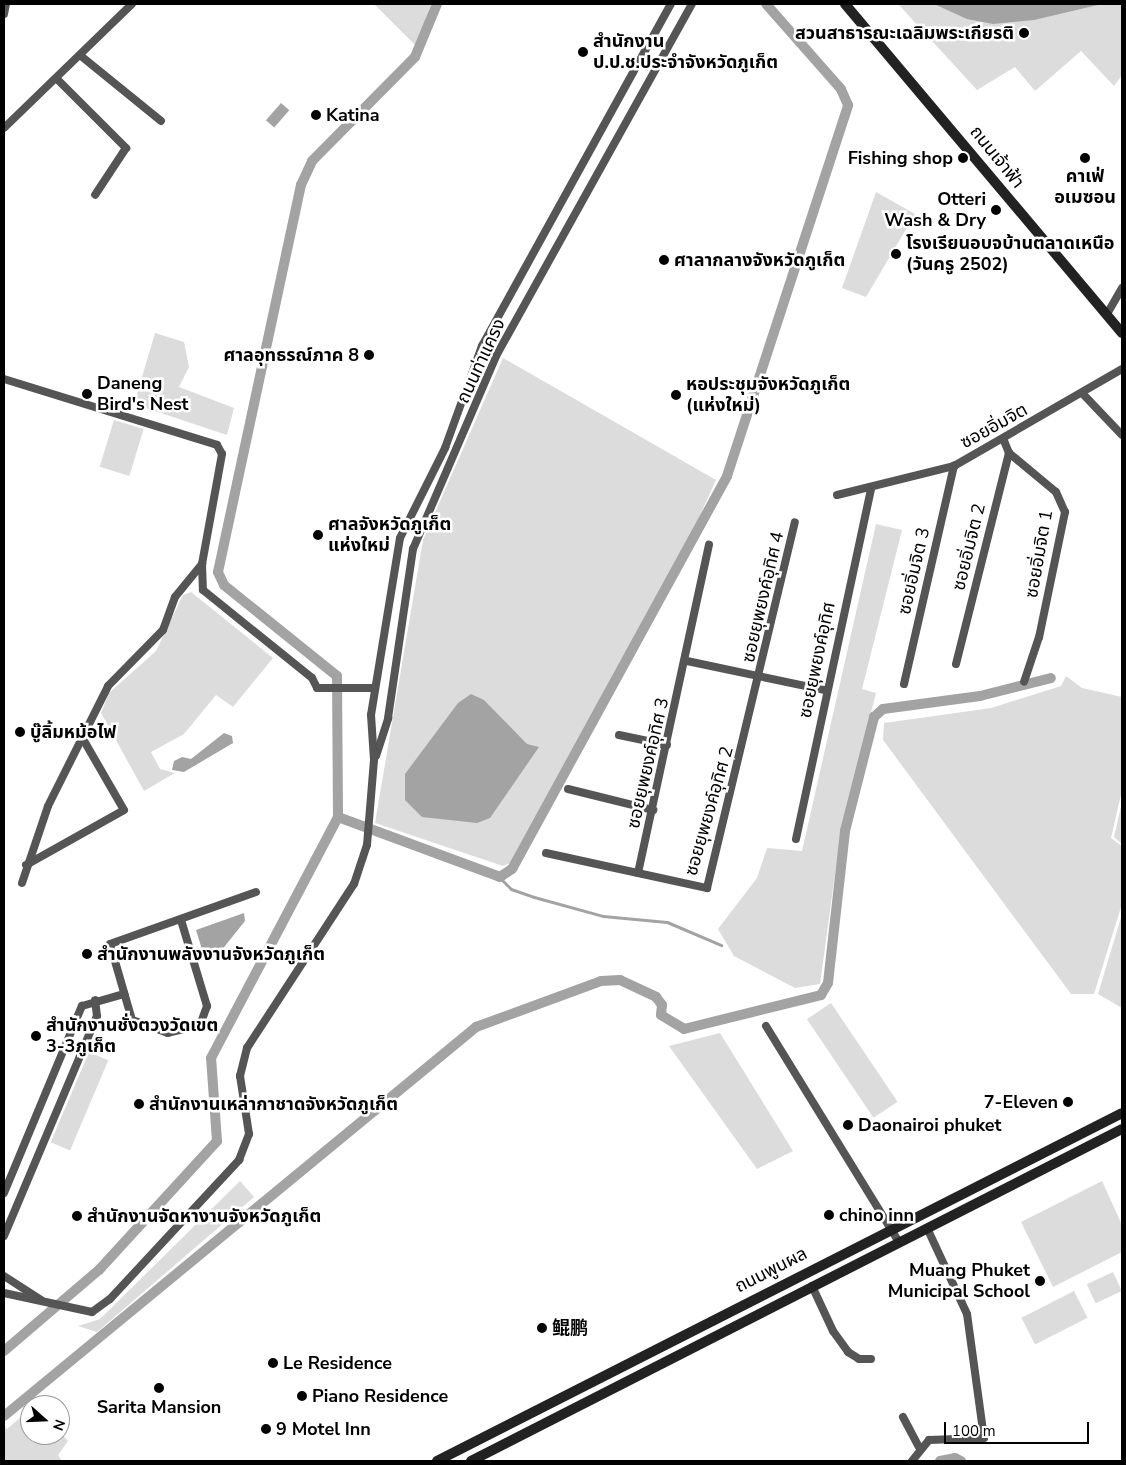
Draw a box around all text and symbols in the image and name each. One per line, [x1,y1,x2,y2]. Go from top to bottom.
place label: สวนสาธารณะเฉลิมพระเกียรติ [795,22,1014,44]
marker: สวนสาธารณะเฉลิมพระเกียรติ [1018,27,1030,39]
place label: สำนักงาน ป.ป.ช.ประจำจังหวัดภูเก็ต [593,31,778,74]
marker: สำนักงาน ป.ป.ช.ประจำจังหวัดภูเก็ต [577,46,589,58]
place label: Katina [326,104,380,126]
marker: Katina [310,109,322,121]
street label: ถนนเจ้าฟ้า [965,121,1029,193]
place label: Fishing shop [848,147,953,169]
marker: Fishing shop [957,152,969,164]
marker: คาเฟ่ อเมซอน [1079,152,1091,164]
place label: คาเฟ่ อเมซอน [1054,166,1116,208]
place label: Otteri Wash & Dry [884,189,986,232]
marker: Otteri Wash & Dry [990,204,1002,216]
place label: โรงเรียนอบจบ้านตลาดเหนือ (วันครู 2502) [906,233,1114,276]
marker: โรงเรียนอบจบ้านตลาดเหนือ (วันครู 2502) [890,248,902,260]
place label: ศาลากลางจังหวัดภูเก็ต [674,249,845,271]
marker: ศาลากลางจังหวัดภูเก็ต [658,254,670,266]
street label: ถนนท่าแครง [452,315,510,407]
place label: ศาลอุทธรณ์ภาค 8 [223,344,359,366]
marker: ศาลอุทธรณ์ภาค 8 [363,349,375,361]
place label: Daneng Bird's Nest [97,373,189,416]
place label: หอประชุมจังหวัดภูเก็ต (แห่งใหม่) [686,374,850,416]
marker: Daneng Bird's Nest [81,388,93,400]
marker: หอประชุมจังหวัดภูเก็ต (แห่งใหม่) [670,389,682,401]
street label: ซอยอิ่มจิต [957,399,1031,453]
street label: ซอยอิ่มจิต 2 [948,501,990,593]
street label: ซอยอิ่มจิต 1 [1021,508,1057,600]
place label: ศาลจังหวัดภูเก็ต แห่งใหม่ [328,514,451,556]
street label: ซอยอิ่มจิต 3 [893,525,935,617]
marker: ศาลจังหวัดภูเก็ต แห่งใหม่ [312,529,324,541]
street label: ซอยยุพยงค์อุทิศ 4 [737,529,789,665]
street label: ซอยยุพยงค์อุทิศ [794,600,840,720]
street label: ซอยยุพยงค์อุทิศ 3 [622,695,674,831]
place label: บู๊ลิ้มหม้อไฟ [30,721,116,743]
marker: บู๊ลิ้มหม้อไฟ [14,726,26,738]
street label: ซอยยุพยงค์อุทิศ 2 [680,744,738,878]
place label: สำนักงานพลังงานจังหวัดภูเก็ต [97,943,325,965]
marker: สำนักงานพลังงานจังหวัดภูเก็ต [81,948,93,960]
place label: สำนักงานชั่งตวงวัดเขต 3-3ภูเก็ต [46,1015,218,1058]
marker: สำนักงานชั่งตวงวัดเขต 3-3ภูเก็ต [30,1030,42,1042]
place label: 7-Eleven [984,1091,1058,1113]
place label: สำนักงานเหล่ากาชาดจังหวัดภูเก็ต [149,1093,398,1115]
marker: 7-Eleven [1062,1096,1074,1108]
marker: สำนักงานเหล่ากาชาดจังหวัดภูเก็ต [133,1098,145,1110]
place label: Daonairoi phuket [858,1114,1001,1136]
marker: Daonairoi phuket [842,1119,854,1131]
place label: chino inn [839,1204,914,1226]
place label: สำนักงานจัดหางานจังหวัดภูเก็ต [87,1205,321,1227]
marker: chino inn [823,1209,835,1221]
marker: สำนักงานจัดหางานจังหวัดภูเก็ต [71,1210,83,1222]
street label: ถนนพูนผล [731,1243,811,1297]
place label: Muang Phuket Municipal School [888,1260,1030,1302]
marker: Muang Phuket Municipal School [1034,1275,1046,1287]
place label: 鲲鹏 [552,1317,588,1339]
marker: 鲲鹏 [536,1322,548,1334]
place label: Le Residence [283,1352,392,1374]
marker: Le Residence [267,1357,279,1369]
marker: Sarita Mansion [153,1382,165,1394]
place label: Piano Residence [312,1385,448,1407]
marker: Piano Residence [296,1390,308,1402]
north arrow [20,1395,70,1445]
place label: Sarita Mansion [97,1396,221,1418]
scale bar [946,1412,1091,1444]
text: N [48,1417,69,1433]
place label: 9 Motel Inn [276,1418,371,1440]
text: 100 m [952,1421,996,1441]
marker: 9 Motel Inn [260,1423,272,1435]

